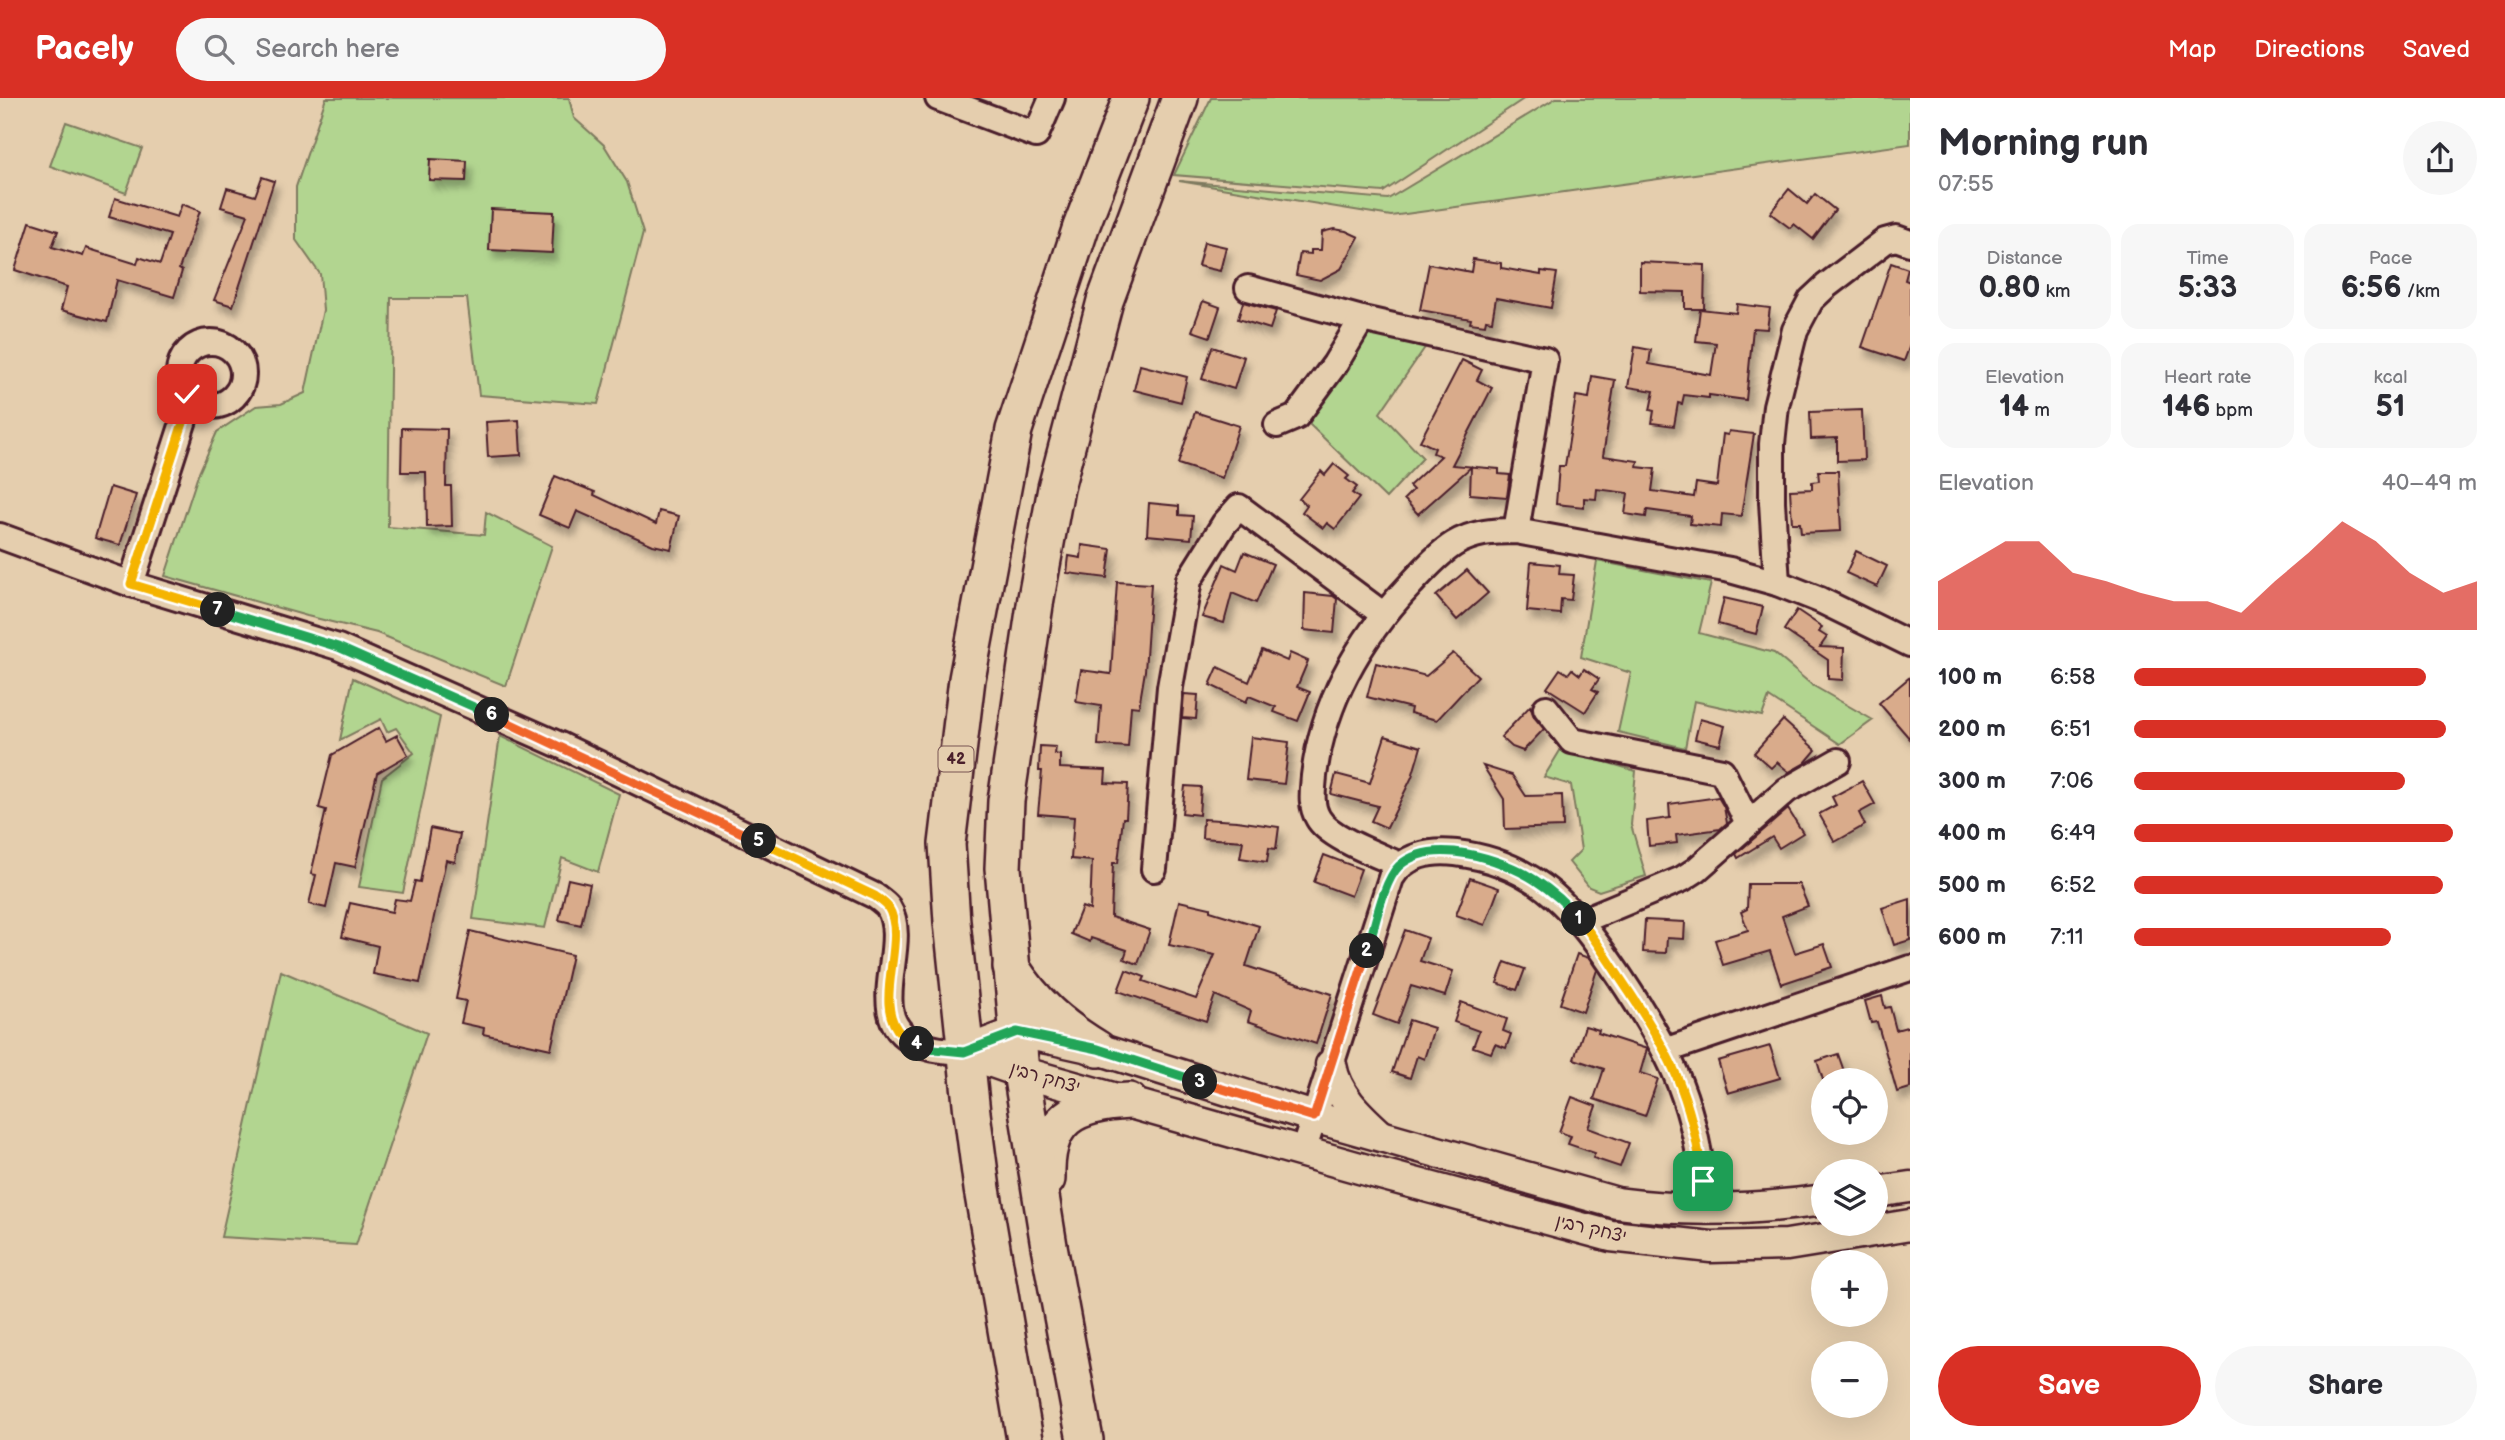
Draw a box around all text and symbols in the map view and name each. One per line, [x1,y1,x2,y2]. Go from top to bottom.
search box [176,18,666,81]
text: Pacely [35,29,134,69]
icon: search [200,30,238,68]
text: Search here [256,34,400,65]
text: Map [2168,35,2216,64]
text: Directions [2254,35,2365,64]
text: Saved [2403,35,2470,64]
text: Morning run [1938,121,2149,166]
button: share [2403,121,2477,195]
text: 07:55 [1938,170,1994,198]
text: Distance [1987,247,2062,270]
text: Time [2186,247,2229,270]
text: Pace [2369,247,2412,270]
text: 0.80 [1978,270,2040,306]
text: 5:33 [2178,270,2237,306]
text: 6:56 [2341,270,2402,306]
text: km [2040,280,2071,303]
text: /km [2402,280,2440,303]
pin [157,364,217,424]
text: Elevation [1985,366,2064,389]
text: Heart rate [2164,366,2251,389]
text: kcal [2373,366,2408,389]
icon: check [168,375,206,413]
text: 14 [1999,389,2029,425]
text: 146 [2162,389,2210,425]
text: 51 [2376,389,2405,425]
text: m [2029,399,2050,422]
text: bpm [2210,399,2253,422]
text: Elevation [1938,469,2034,497]
text: 40–49 m [2382,469,2477,497]
pin: 7 [200,592,235,628]
text: 7 [212,598,223,621]
text: 100 m [1938,663,2002,691]
text: 6:58 [2050,663,2095,691]
pin: 6 [475,698,510,732]
text: 6 [486,703,497,726]
text: 200 m [1938,715,2006,743]
text: 6:51 [2050,715,2091,743]
road number: 42 [939,746,974,772]
text: 300 m [1938,767,2006,795]
text: 7:06 [2050,767,2094,795]
text: 400 m [1938,819,2006,847]
text: 6:49 [2050,819,2096,847]
pin: 5 [742,824,776,858]
text: 5 [753,829,764,852]
text: 500 m [1938,871,2006,899]
text: 6:52 [2050,871,2095,899]
pin: 1 [1562,902,1596,936]
text: 1 [1575,907,1583,930]
text: 600 m [1938,923,2006,951]
text: 7:11 [2050,923,2084,951]
pin: 2 [1350,934,1384,968]
text: 2 [1361,939,1372,962]
pin: 4 [900,1026,934,1062]
text: 4 [911,1032,922,1055]
street label: יצחק רבין [1007,1058,1083,1098]
pin: 3 [1182,1065,1218,1100]
map controls [1811,1068,1888,1418]
button: locate [1811,1068,1888,1145]
text: 3 [1194,1070,1205,1093]
pin [1673,1151,1733,1211]
button: layers [1811,1159,1888,1236]
icon: arrive [1684,1162,1722,1200]
street label: יצחק רבין [1553,1211,1629,1247]
button: + [1811,1250,1888,1327]
button: − [1811,1341,1888,1418]
button: Save [1938,1346,2201,1426]
button: Share [2215,1346,2477,1426]

